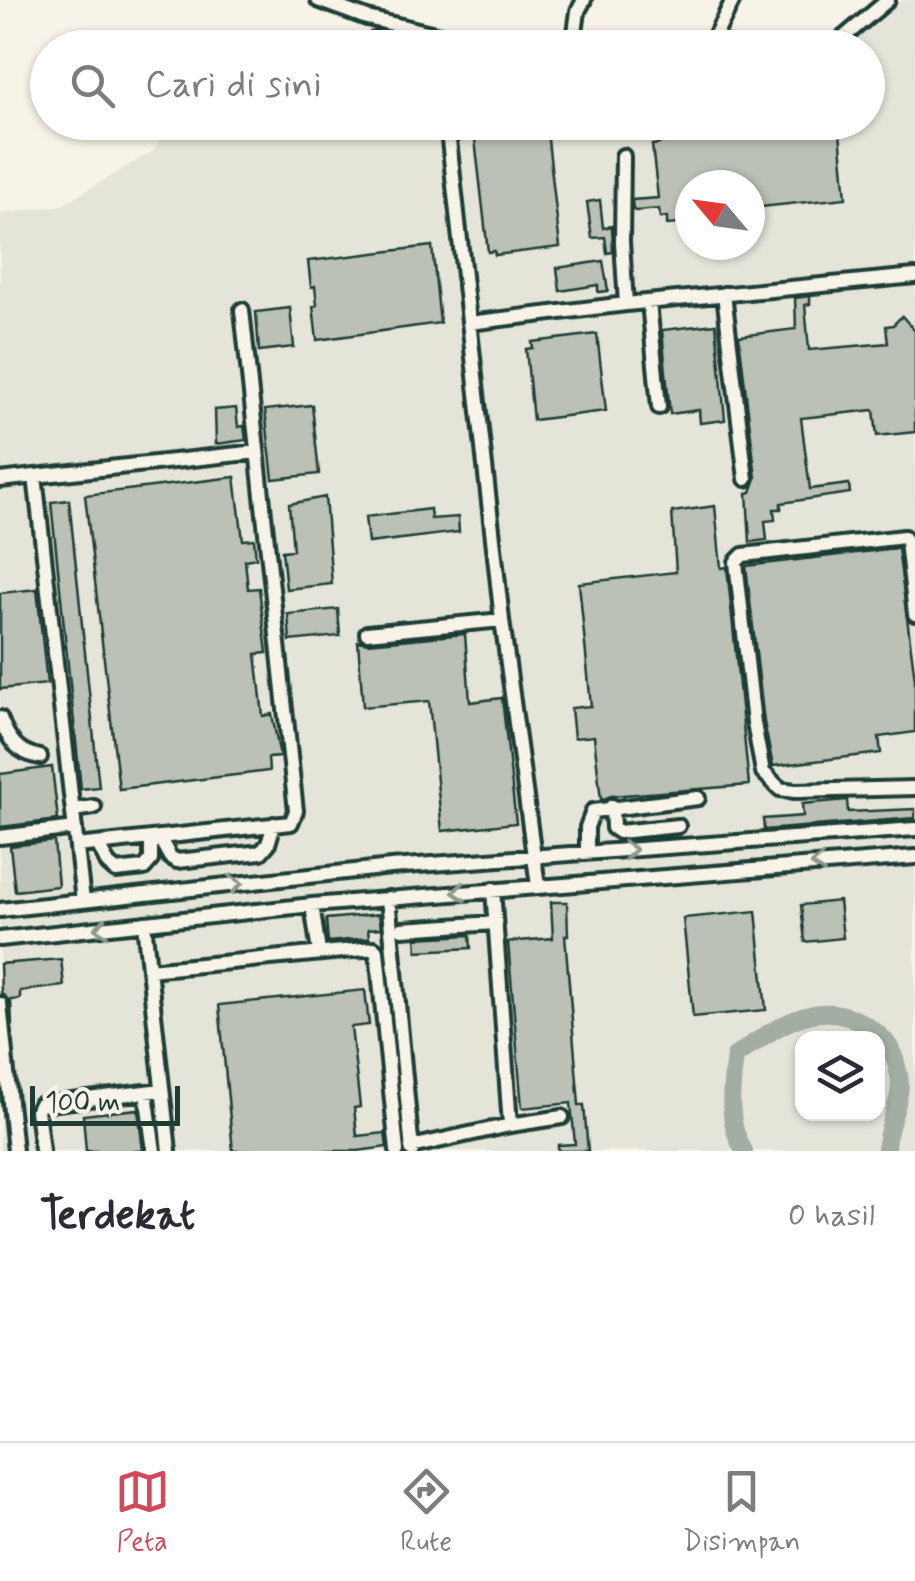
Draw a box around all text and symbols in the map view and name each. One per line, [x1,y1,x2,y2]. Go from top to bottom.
search box [30,30,885,140]
icon: search [65,58,120,113]
text: Cari di sini [145,61,322,110]
north arrow [675,170,765,260]
one-way arrow [622,839,638,861]
one-way arrow [809,853,825,874]
one-way arrow [228,874,244,895]
one-way arrow [450,881,466,903]
one-way arrow [92,916,108,938]
map controls [795,1031,885,1121]
button: layers [795,1031,885,1121]
scale bar [30,1081,180,1126]
text: 100 m [45,1085,120,1122]
text: Terdekat [40,1189,195,1244]
text: 0 hasil [788,1195,875,1237]
tab: Peta [115,1464,170,1561]
tab: Rute [399,1464,454,1561]
tab: Disimpan [683,1464,800,1561]

